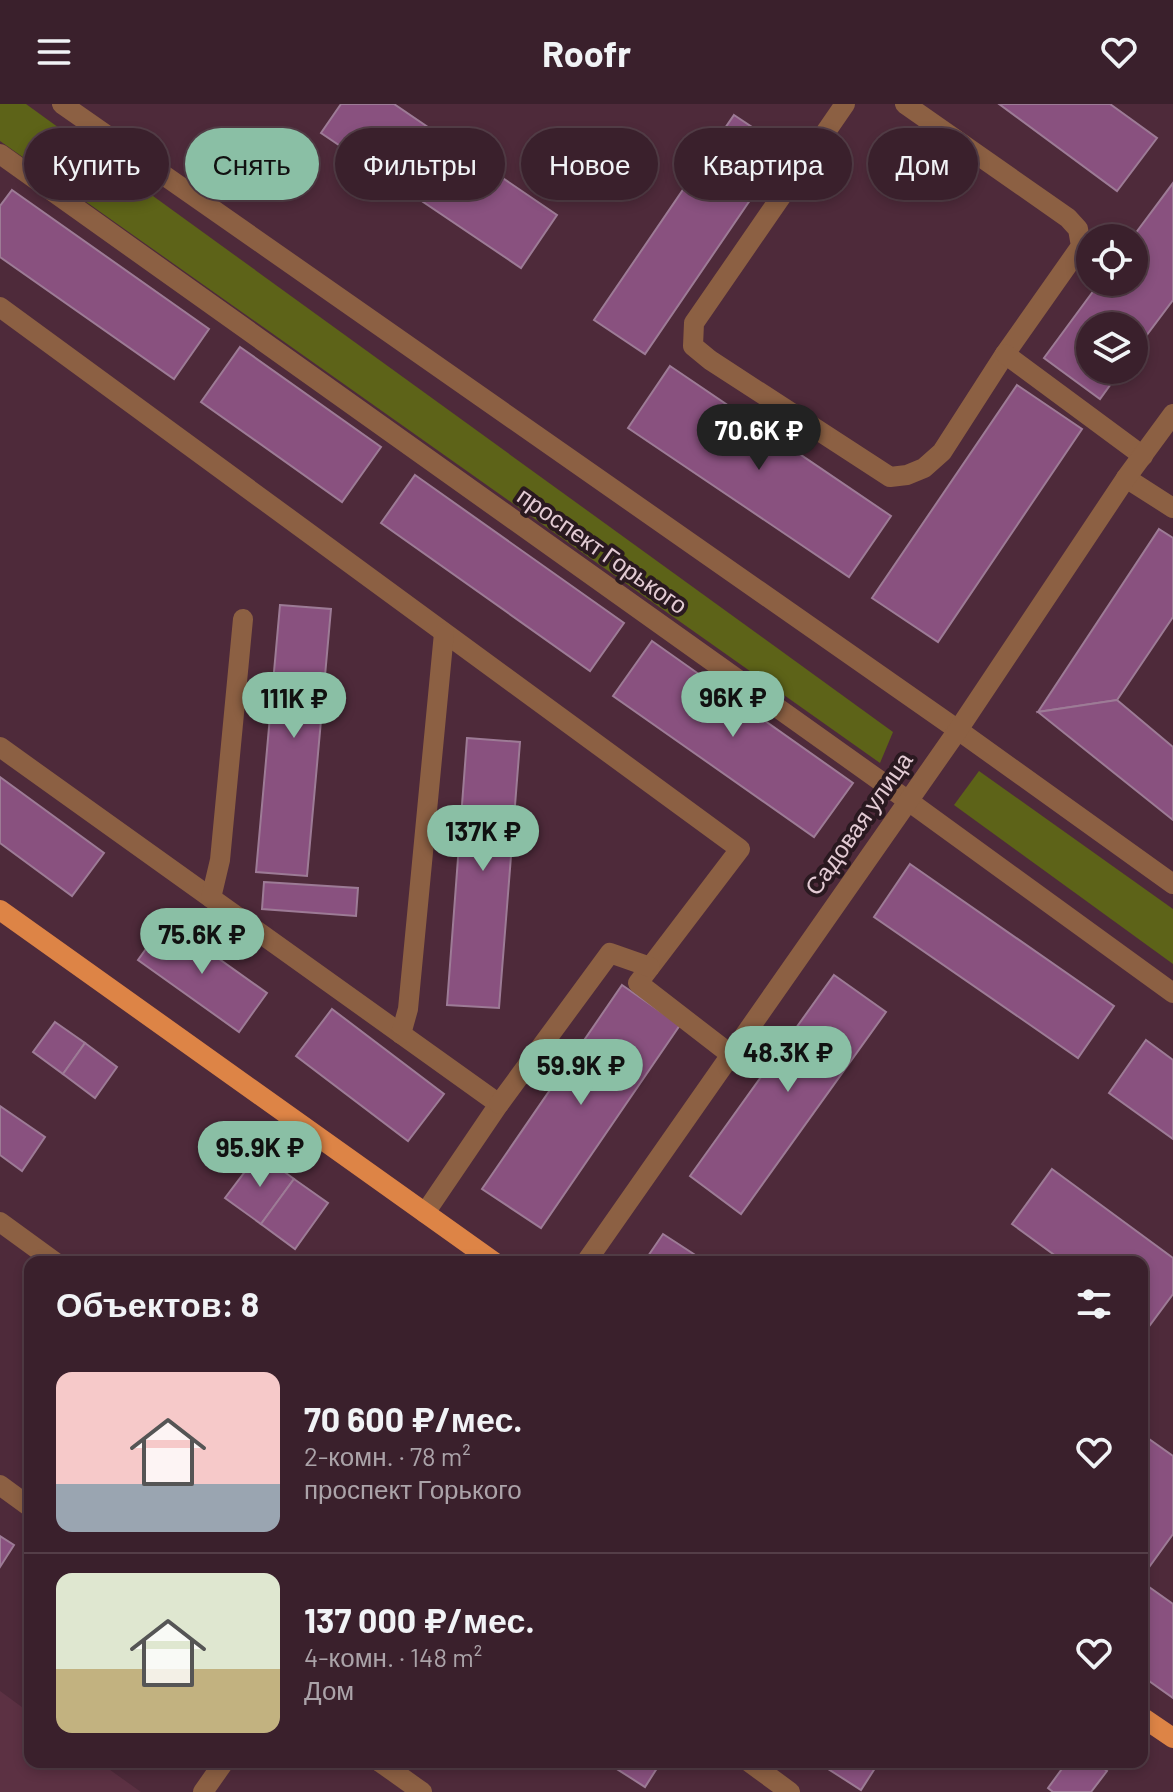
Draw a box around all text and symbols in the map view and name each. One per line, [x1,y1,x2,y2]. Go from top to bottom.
icon: menu [32,30,76,74]
icon: heart [1097,30,1141,74]
text: Roofr [542,31,631,74]
chip: Купить [24,128,169,200]
chip: Снять [185,128,319,200]
chip: Фильтры [335,128,505,200]
chip: Новое [521,128,658,200]
chip: Квартира [674,128,852,200]
chip: Дом [868,128,978,200]
map controls [1076,224,1148,384]
button: locate [1076,224,1148,296]
button: layers [1076,312,1148,384]
pin: 70.6K ₽ [685,404,833,472]
text: 70.6K ₽ [715,414,803,445]
street label: проспект Горького [512,480,693,619]
pin: 96K ₽ [677,671,789,739]
pin: 111K ₽ [229,672,359,740]
text: 96K ₽ [699,681,767,712]
text: 111K ₽ [260,682,328,713]
street label: Садовая улица [798,746,918,900]
pin: 137K ₽ [418,805,548,873]
text: 137K ₽ [445,815,521,846]
pin: 75.6K ₽ [128,908,276,976]
text: 75.6K ₽ [158,918,246,949]
pin: 48.3K ₽ [714,1026,862,1094]
text: 48.3K ₽ [743,1036,833,1067]
pin: 59.9K ₽ [507,1039,655,1107]
text: 59.9K ₽ [537,1049,625,1080]
pin: 95.9K ₽ [186,1121,334,1189]
text: 95.9K ₽ [216,1131,304,1162]
icon: filters [1072,1282,1116,1326]
text: Объектов: 8 [56,1283,259,1324]
text: 70 600 ₽/мес. [304,1398,522,1439]
icon: home [120,1404,216,1500]
icon: heart [1072,1430,1116,1474]
text: 2-комн. · 78 m² [304,1440,471,1471]
text: проспект Горького [304,1473,522,1504]
text: 137 000 ₽/мес. [304,1599,535,1640]
icon: home [120,1605,216,1701]
icon: heart [1072,1631,1116,1675]
text: 4-комн. · 148 m² [304,1641,482,1672]
text: Дом [304,1674,354,1705]

